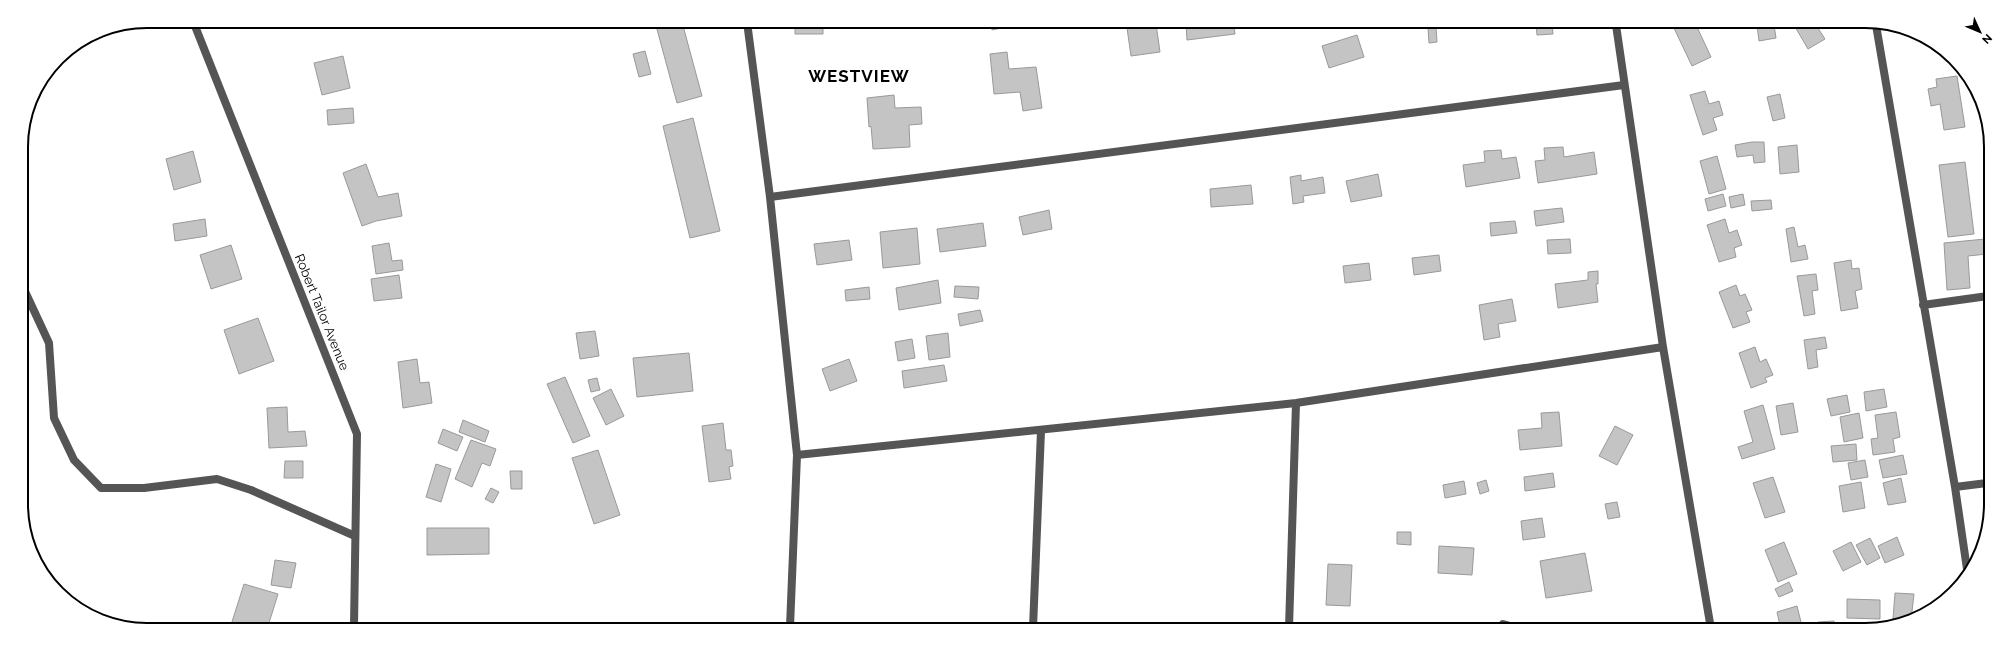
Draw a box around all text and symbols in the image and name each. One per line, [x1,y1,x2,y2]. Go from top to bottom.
north arrow [1960,12,2000,52]
text: N [1979,31,1994,46]
district label: WESTVIEW [808,66,910,86]
street label: Robert Tailor Avenue [292,252,352,373]

